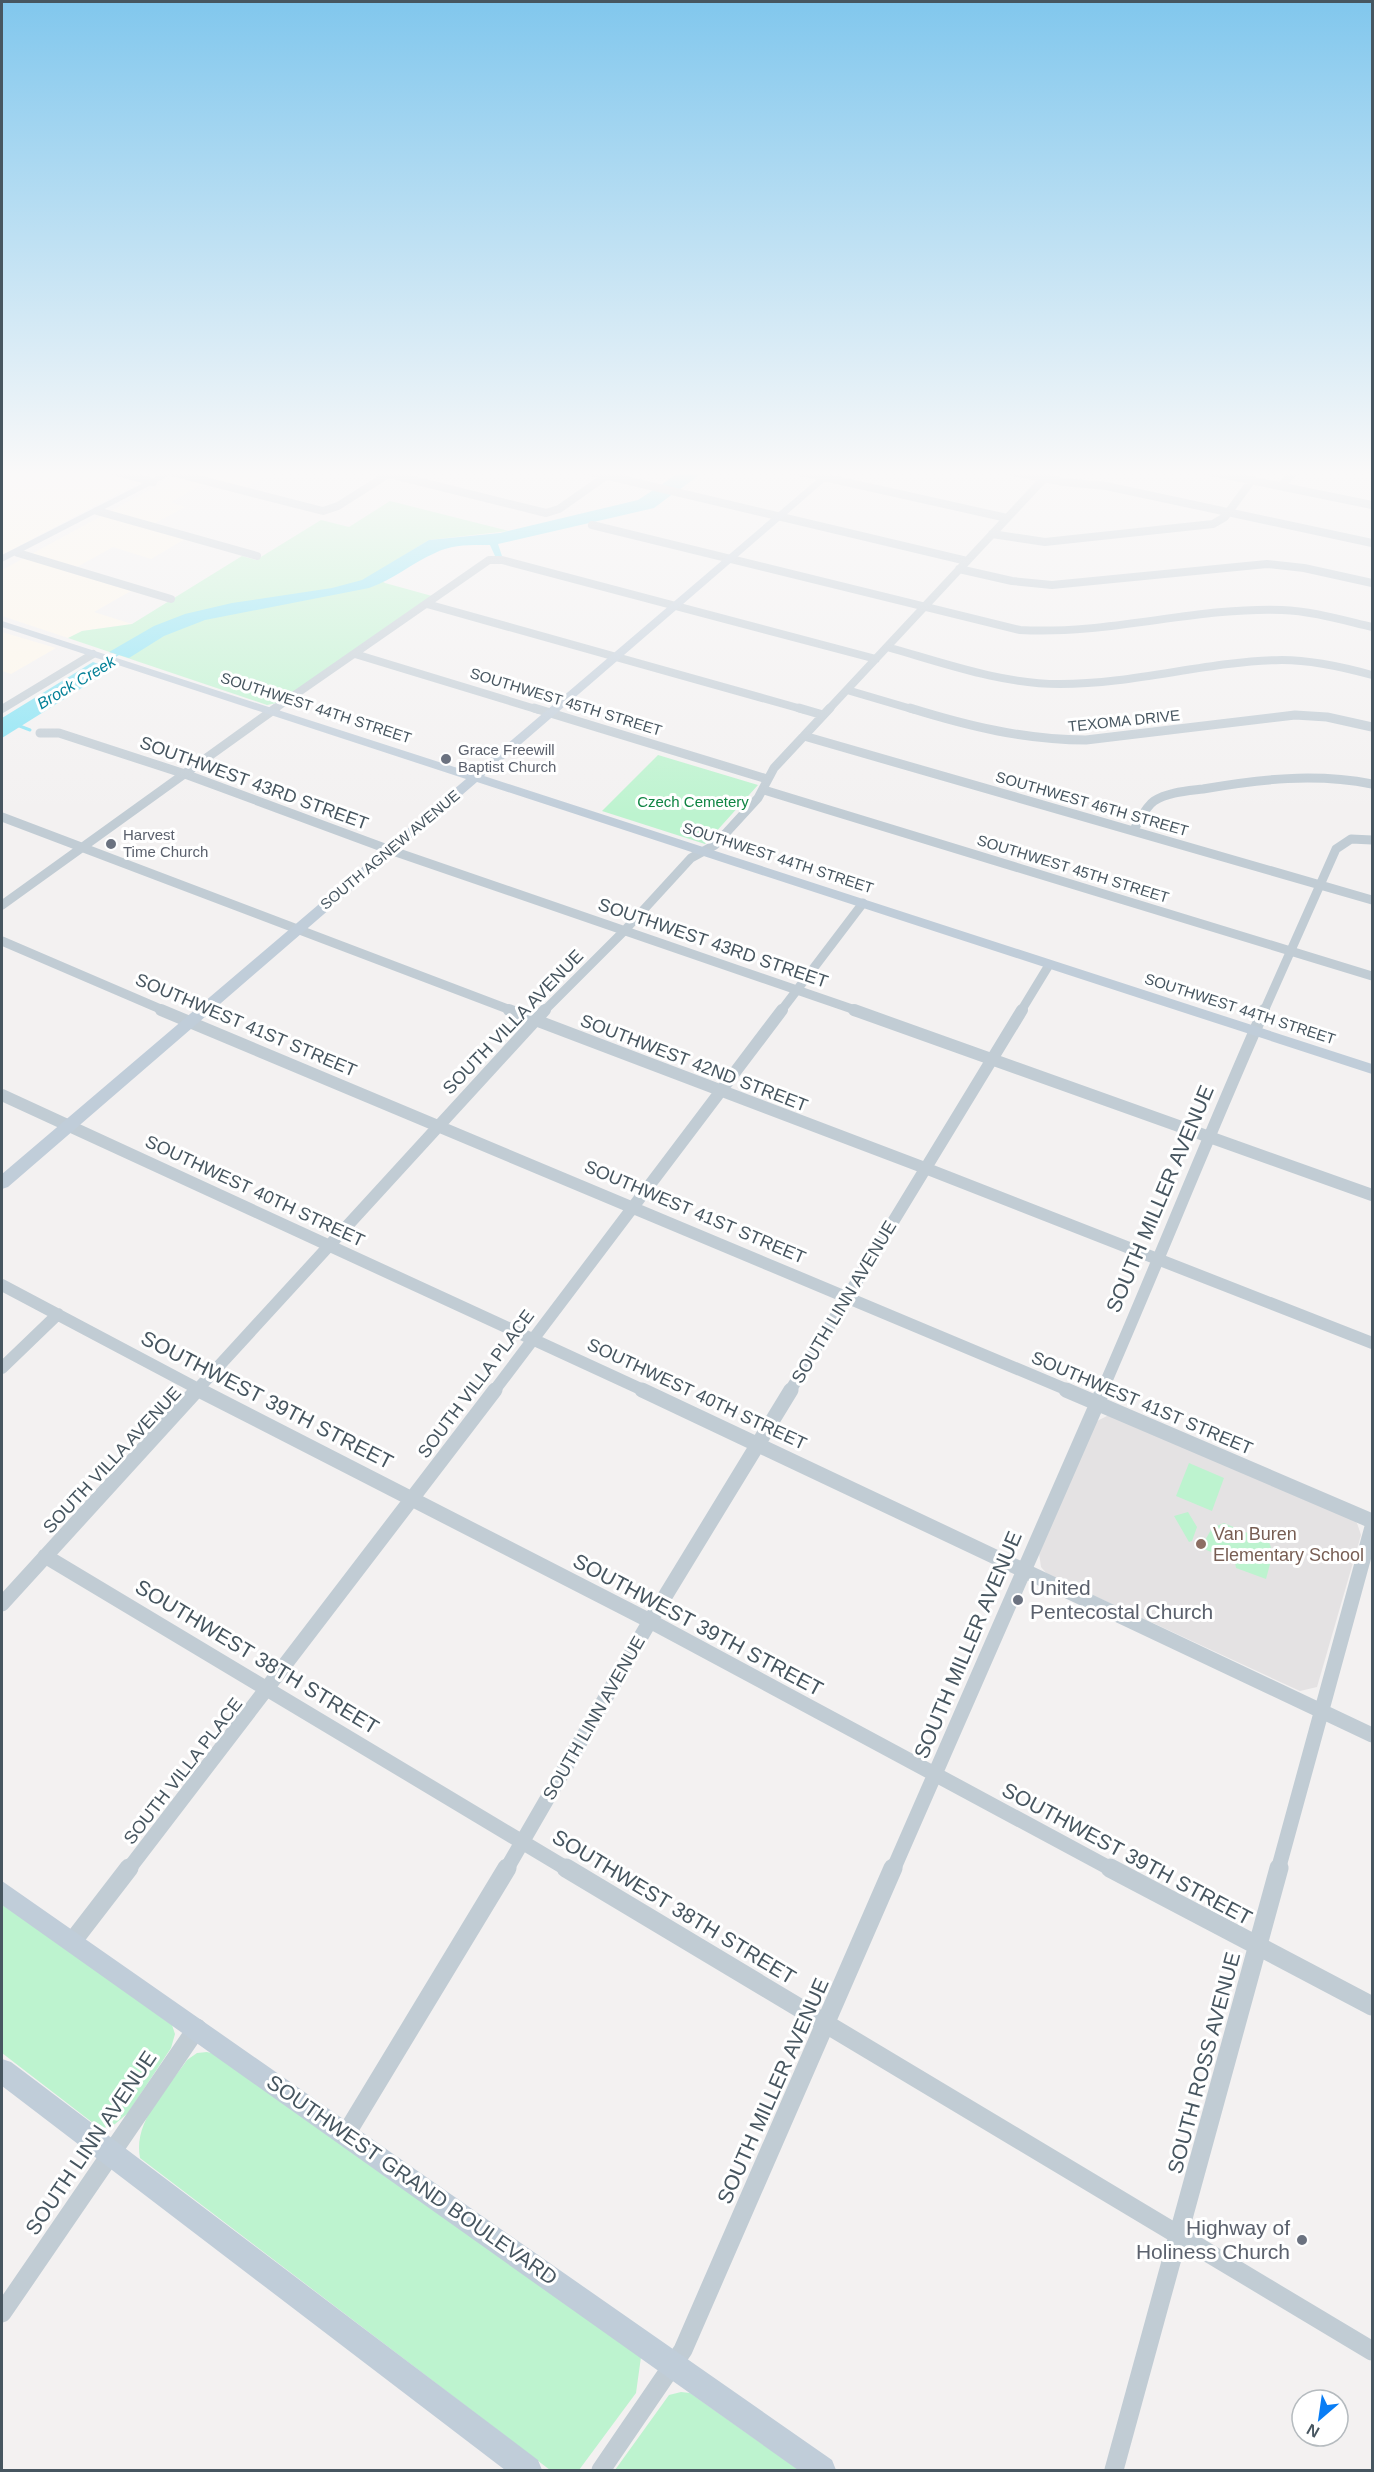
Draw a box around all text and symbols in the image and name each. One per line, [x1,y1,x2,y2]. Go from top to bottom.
water label: Brock Creek [34,652,119,712]
street label: SOUTHWEST 45TH STREET [468,664,664,739]
street label: SOUTHWEST 44TH STREET [219,669,414,746]
street label: TEXOMA DRIVE [1067,706,1181,735]
street label: SOUTHWEST 43RD STREET [137,732,371,834]
place label: Grace Freewill Baptist Church [458,741,556,775]
marker: Grace Freewill Baptist Church [439,752,453,766]
street label: SOUTHWEST 46TH STREET [994,768,1190,839]
street label: SOUTH AGNEW AVENUE [317,786,463,913]
park label: Czech Cemetery [637,793,749,810]
street label: SOUTHWEST 44TH STREET [681,819,876,896]
place label: Harvest Time Church [123,826,208,860]
street label: SOUTHWEST 45TH STREET [975,831,1171,906]
marker: Harvest Time Church [104,837,118,851]
street label: SOUTHWEST 43RD STREET [595,894,831,992]
street label: SOUTH VILLA AVENUE [439,946,587,1098]
street label: SOUTHWEST 41ST STREET [132,969,360,1081]
street label: SOUTHWEST 44TH STREET [1143,970,1338,1047]
street label: SOUTHWEST 42ND STREET [578,1010,810,1116]
street label: SOUTH MILLER AVENUE [1101,1082,1218,1316]
street label: SOUTHWEST 40TH STREET [142,1131,368,1251]
street label: SOUTHWEST 41ST STREET [581,1156,809,1268]
street label: SOUTH LINN AVENUE [788,1217,900,1387]
street label: SOUTH VILLA PLACE [414,1306,538,1462]
street label: SOUTHWEST 39TH STREET [137,1326,397,1473]
street label: SOUTHWEST 40TH STREET [584,1334,810,1454]
street label: SOUTHWEST 41ST STREET [1028,1347,1256,1459]
street label: SOUTH VILLA AVENUE [39,1383,185,1537]
place label: Van Buren Elementary School [1213,1524,1364,1565]
street label: SOUTH MILLER AVENUE [909,1528,1026,1762]
marker: Van Buren Elementary School [1194,1537,1208,1551]
street label: SOUTHWEST 39TH STREET [569,1549,827,1700]
street label: SOUTHWEST 38TH STREET [131,1575,383,1739]
place label: United Pentecostal Church [1030,1576,1213,1623]
marker: United Pentecostal Church [1011,1593,1025,1607]
street label: SOUTH LINN AVENUE [539,1633,649,1803]
street label: SOUTH VILLA PLACE [120,1694,246,1848]
street label: SOUTHWEST 39TH STREET [998,1778,1256,1929]
street label: SOUTHWEST 38TH STREET [548,1825,800,1989]
street label: SOUTH ROSS AVENUE [1163,1950,1244,2176]
street label: SOUTH MILLER AVENUE [712,1974,833,2207]
street label: SOUTH LINN AVENUE [20,2046,161,2239]
street label: SOUTHWEST GRAND BOULEVARD [263,2070,562,2289]
place label: Highway of Holiness Church [1136,2216,1290,2263]
marker: Highway of Holiness Church [1295,2233,1309,2247]
north arrow [1290,2388,1350,2448]
text: N [1304,2420,1322,2441]

